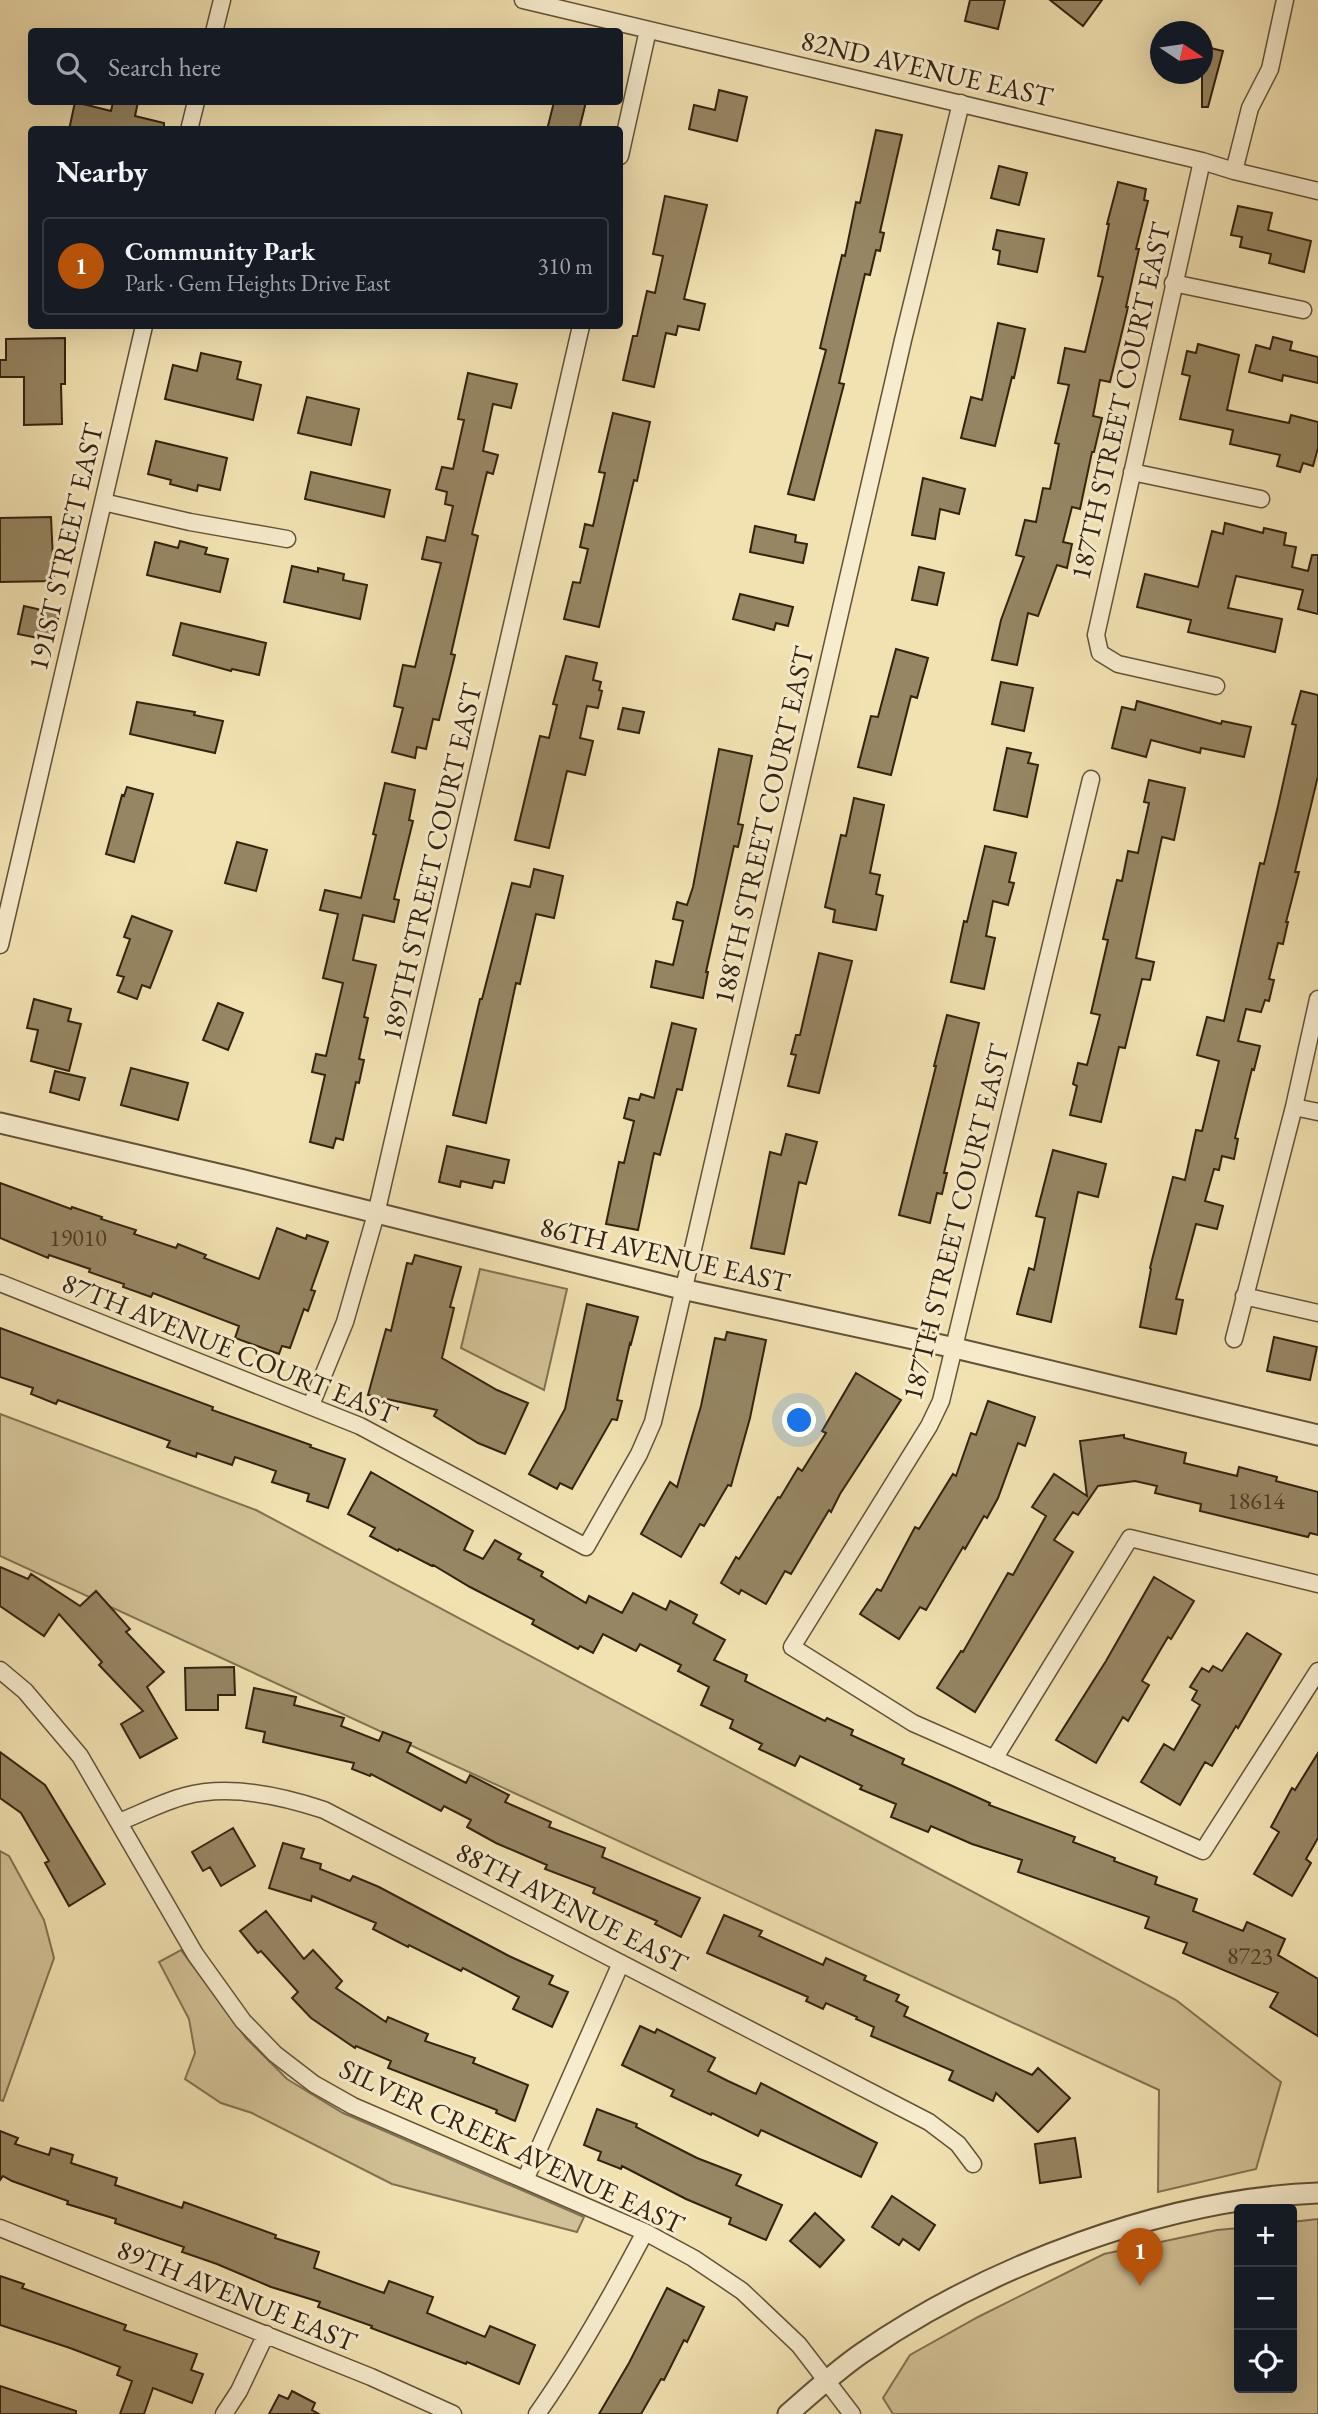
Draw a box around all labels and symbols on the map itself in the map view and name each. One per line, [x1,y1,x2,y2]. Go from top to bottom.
north arrow [1150,21,1213,84]
street label: 82ND AVENUE EAST [798,22,1056,115]
street label: 187TH STREET COURT EAST [1061,219,1179,583]
street label: 191ST STREET EAST [19,420,111,674]
street label: 188TH STREET COURT EAST [704,643,822,1007]
street label: 189TH STREET COURT EAST [372,680,490,1044]
street label: 187TH STREET COURT EAST [893,1040,1017,1404]
street label: 86TH AVENUE EAST [537,1208,794,1300]
house number: 19010 [49,1222,107,1253]
street label: 87TH AVENUE COURT EAST [57,1264,403,1432]
your location [782,1403,816,1437]
house number: 18614 [1227,1485,1285,1516]
street label: 88TH AVENUE EAST [450,1833,694,1981]
house number: 8723 [1227,1940,1273,1971]
street label: SILVER CREEK AVENUE EAST [334,2050,690,2242]
pin: 1 [1117,2228,1163,2286]
street label: 89TH AVENUE EAST [112,2231,362,2360]

